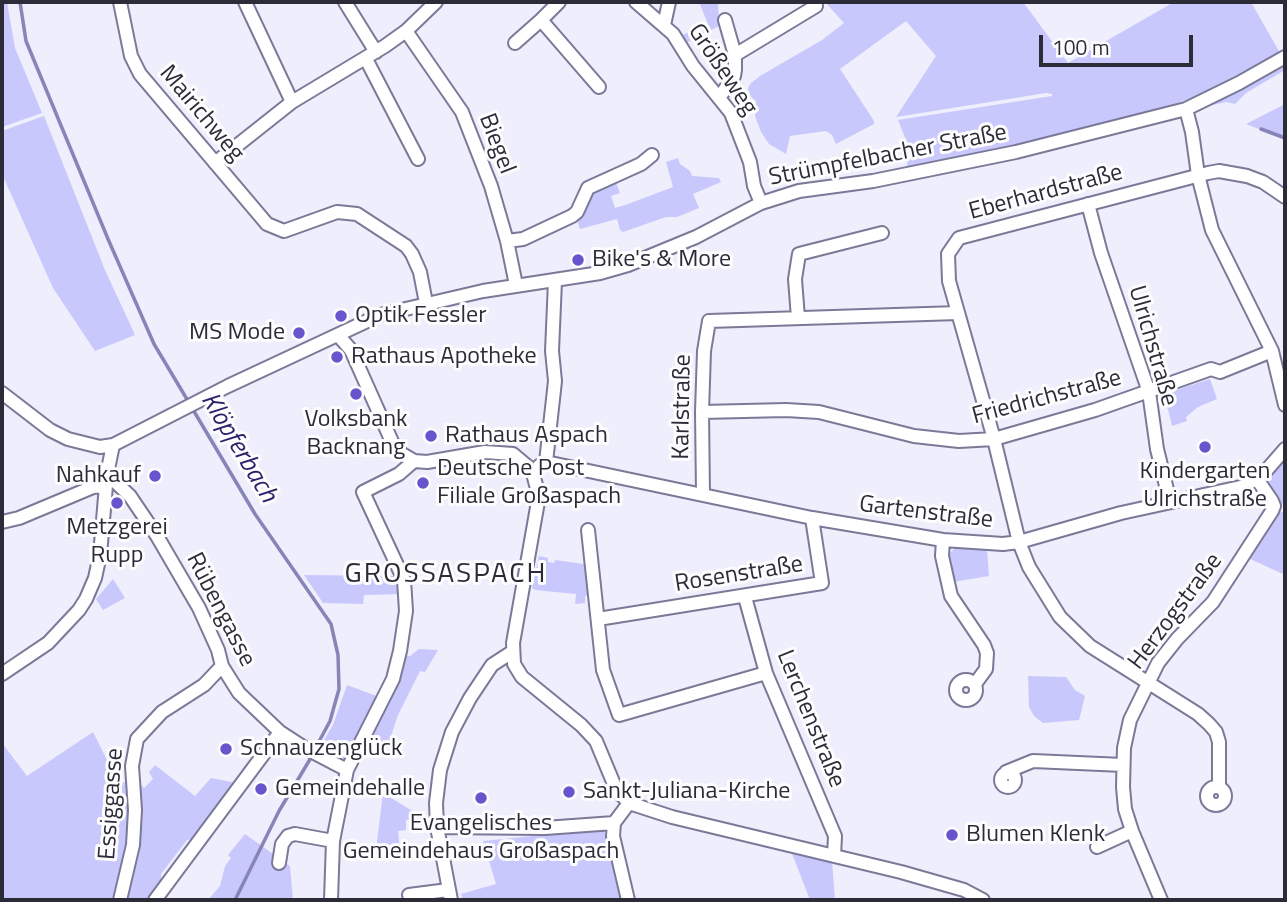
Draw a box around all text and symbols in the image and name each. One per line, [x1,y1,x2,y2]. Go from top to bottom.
street label: Größeweg [681,19,763,121]
scale bar [1042,21,1196,65]
text: 100 m [1052,31,1109,63]
street label: Mairichweg [152,60,250,168]
street label: Biegel [471,110,521,178]
street label: Strümpfelbacher Straße [767,119,1009,193]
street label: Eberhardstraße [966,159,1126,227]
place label: Bike's & More [592,246,731,274]
marker: Bike's & More [570,252,586,268]
street label: Ulrichstraße [1121,283,1183,409]
place label: Optik Fessler [355,302,486,330]
marker: Optik Fessler [333,308,349,324]
place label: MS Mode [189,319,285,347]
marker: MS Mode [291,325,307,341]
place label: Rathaus Apotheke [351,343,537,371]
marker: Rathaus Apotheke [329,349,345,365]
street label: Karlstraße [668,354,698,460]
street label: Friedrichstraße [969,364,1125,432]
marker: Volksbank Backnang [348,386,364,402]
water label: Klöpferbach [193,387,283,509]
place label: Volksbank Backnang [304,406,408,462]
place label: Rathaus Aspach [445,422,608,450]
marker: Rathaus Aspach [423,428,439,444]
marker: Kindergarten Ulrichstraße [1197,439,1213,455]
place label: Deutsche Post Filiale Großaspach [437,455,621,511]
place label: Kindergarten Ulrichstraße [1140,458,1270,514]
place label: Nahkauf [56,462,141,490]
marker: Nahkauf [147,468,163,484]
marker: Deutsche Post Filiale Großaspach [415,475,431,491]
street label: Gartenstraße [858,491,994,535]
marker: Metzgerei Rupp [109,495,125,511]
place label: Metzgerei Rupp [66,514,168,570]
street label: Rübengasse [179,548,261,672]
street label: Herzogstraße [1123,548,1229,676]
street label: Rosenstraße [673,551,805,599]
district label: GROSSASPACH [346,558,546,592]
street label: Lerchenstraße [769,646,851,792]
place label: Schnauzenglück [240,735,402,763]
marker: Schnauzenglück [218,741,234,757]
street label: Essiggasse [94,747,130,861]
place label: Gemeindehalle [275,775,425,803]
place label: Sankt-Juliana-Kirche [583,778,790,806]
marker: Gemeindehalle [253,781,269,797]
marker: Sankt-Juliana-Kirche [561,784,577,800]
marker: Evangelisches Gemeindehaus Großaspach [473,790,489,806]
place label: Evangelisches Gemeindehaus Großaspach [343,810,619,866]
place label: Blumen Klenk [966,821,1105,849]
marker: Blumen Klenk [944,827,960,843]

